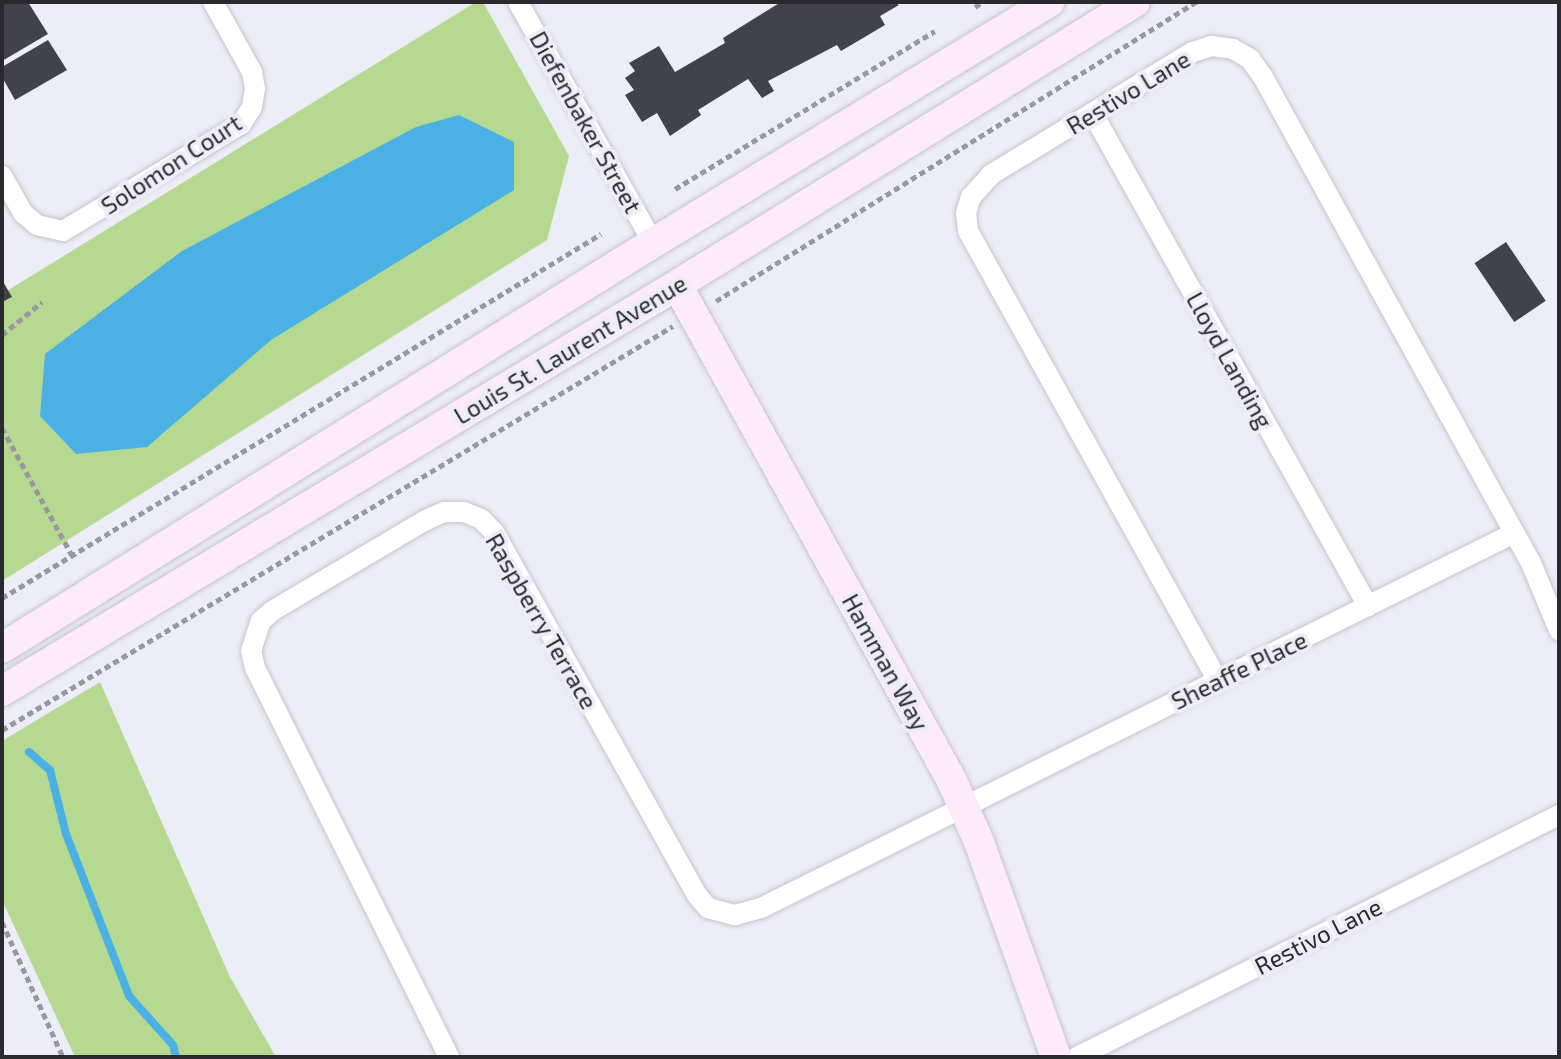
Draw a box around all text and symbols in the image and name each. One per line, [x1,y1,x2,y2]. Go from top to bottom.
street label: Diefenbaker Street [524,26,648,218]
street label: Restivo Lane [1061,44,1195,140]
street label: Solomon Court [95,108,247,220]
street label: Louis St. Laurent Avenue [448,268,692,430]
street label: Lloyd Landing [1181,287,1279,433]
street label: Raspberry Terrace [480,528,604,714]
street label: Hamman Way [837,589,935,735]
street label: Sheaffe Place [1166,625,1312,715]
street label: Restivo Lane [1250,892,1386,980]

